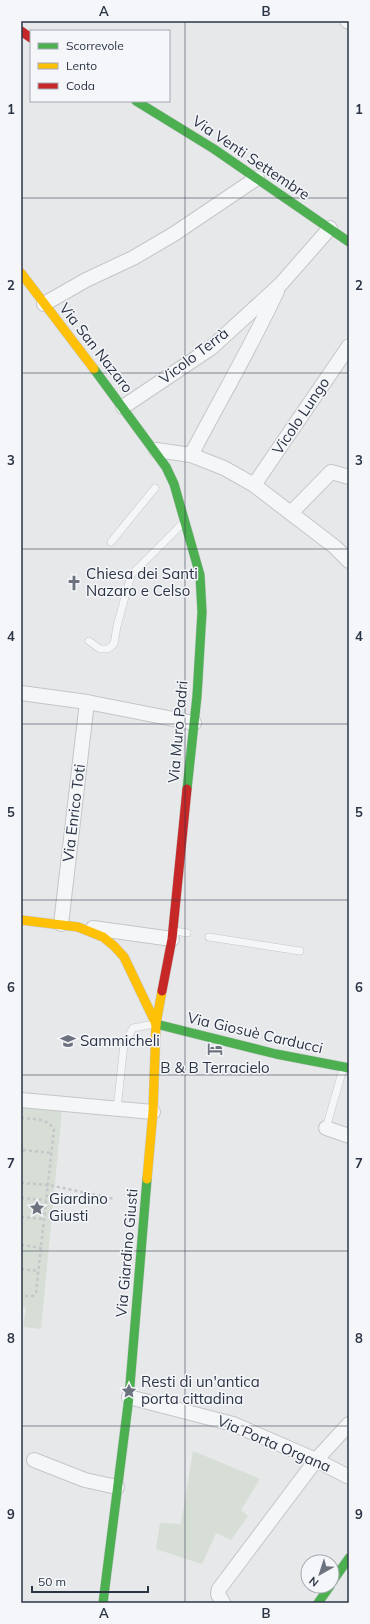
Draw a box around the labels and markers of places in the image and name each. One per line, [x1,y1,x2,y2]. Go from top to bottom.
place label: Chiesa dei Santi Nazaro e Celso [86,564,198,600]
church icon: Chiesa dei Santi Nazaro e Celso [65,574,83,592]
place label: Sammicheli [80,1031,160,1050]
school or university icon: Sammicheli [59,1032,77,1050]
hotel icon: B & B Terracielo [206,1040,224,1058]
place label: B & B Terracielo [160,1058,270,1077]
place label: Giardino Giusti [49,1189,108,1225]
place icon: Giardino Giusti [28,1199,46,1217]
place label: Resti di un'antica porta cittadina [141,1372,260,1408]
place icon: Resti di un'antica porta cittadina [120,1382,138,1400]

